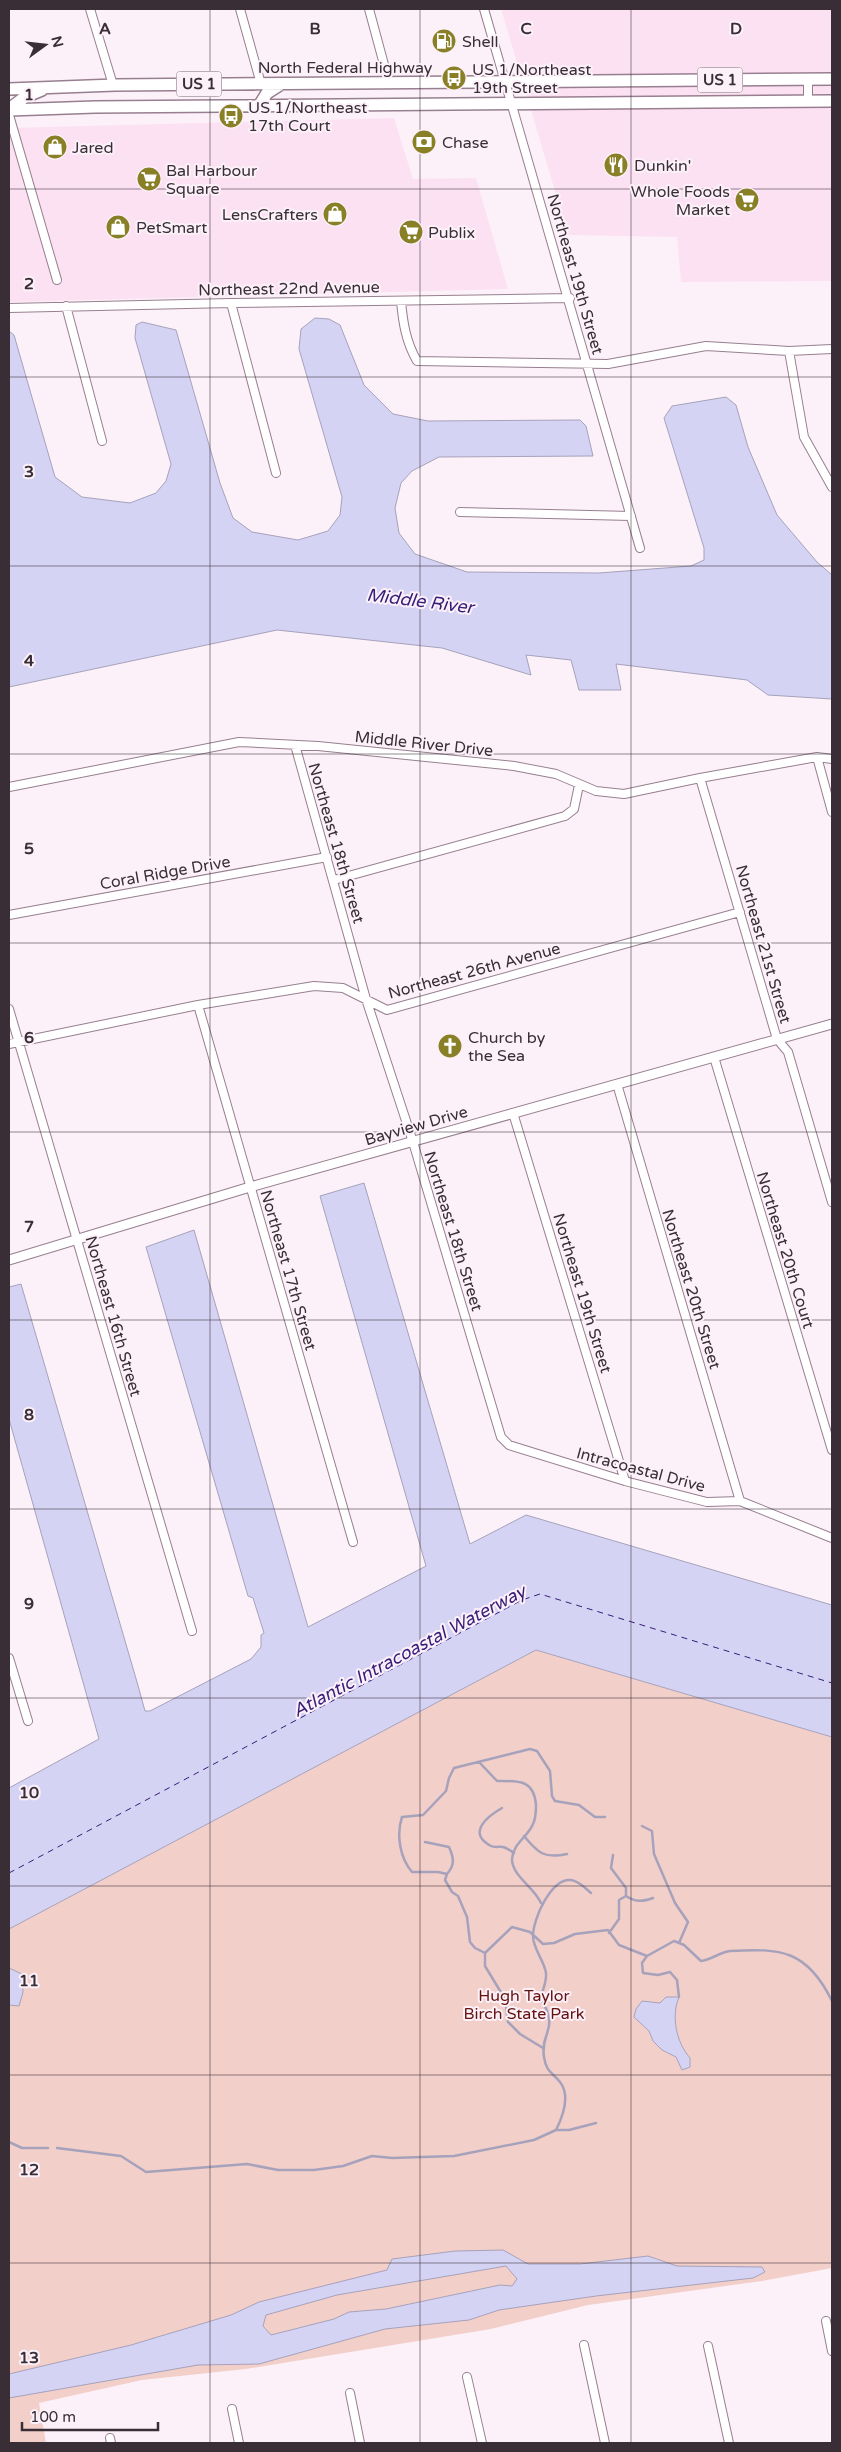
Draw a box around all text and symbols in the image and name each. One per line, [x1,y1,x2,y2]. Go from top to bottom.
text: A [99,19,111,39]
text: B [309,19,321,39]
text: C [520,19,532,39]
text: D [730,19,742,39]
north arrow [20,20,70,70]
fuel station icon: Shell [431,28,457,54]
place label: Shell [462,32,499,52]
text: N [47,34,67,49]
street label: North Federal Highway [258,58,433,78]
place label: US 1/Northeast 19th Street [472,60,591,98]
bus stop icon: US 1/Northeast 19th Street [441,65,467,91]
road number: US 1 [698,68,742,92]
road number: US 1 [176,72,222,96]
text: 1 [24,85,34,105]
place label: US 1/Northeast 17th Court [248,98,367,136]
bus stop icon: US 1/Northeast 17th Court [218,103,244,129]
bank icon: Chase [411,129,437,155]
place label: Chase [442,133,489,153]
shop icon: Jared [42,134,68,160]
place label: Jared [72,138,114,158]
restaurant icon: Dunkin' [603,152,629,178]
place label: Dunkin' [634,156,691,176]
place label: Bal Harbour Square [166,161,258,199]
supermarket icon: Bal Harbour Square [136,166,162,192]
place label: Whole Foods Market [631,182,730,220]
supermarket icon: Whole Foods Market [734,187,760,213]
street label: Northeast 19th Street [543,192,608,357]
shop icon: LensCrafters [322,201,348,227]
place label: LensCrafters [222,205,318,225]
shop icon: PetSmart [105,214,131,240]
place label: PetSmart [136,218,207,238]
supermarket icon: Publix [398,219,424,245]
place label: Publix [428,223,475,243]
text: 2 [24,274,34,294]
street label: Northeast 22nd Avenue [198,277,380,301]
text: 3 [24,462,34,482]
water label: Middle River [365,584,477,619]
text: 4 [24,651,34,671]
street label: Middle River Drive [354,727,494,761]
street label: Northeast 18th Street [304,761,369,926]
text: 5 [24,839,34,859]
street label: Coral Ridge Drive [98,852,232,894]
street label: Northeast 21st Street [731,863,795,1026]
street label: Northeast 26th Avenue [386,938,563,1004]
text: 6 [24,1028,34,1048]
place label: Church by the Sea [468,1028,546,1066]
church icon: Church by the Sea [437,1033,463,1059]
street label: Bayview Drive [362,1102,470,1150]
street label: Northeast 18th Street [419,1149,487,1314]
street label: Northeast 20th Court [752,1169,818,1331]
street label: Northeast 17th Street [256,1188,321,1353]
street label: Northeast 20th Street [657,1207,725,1372]
street label: Northeast 19th Street [548,1211,616,1376]
text: 7 [24,1217,34,1237]
street label: Northeast 16th Street [81,1234,146,1399]
text: 8 [24,1405,34,1425]
street label: Intracoastal Drive [574,1443,707,1497]
water label: Atlantic Intracoastal Waterway [289,1579,531,1722]
text: 9 [24,1594,34,1614]
text: 10 [19,1783,39,1803]
text: 11 [19,1971,39,1991]
park label: Hugh Taylor Birch State Park [463,1986,585,2024]
text: 12 [19,2160,39,2180]
text: 13 [19,2348,39,2368]
scale bar [22,2400,159,2432]
text: 100 m [30,2408,76,2426]

